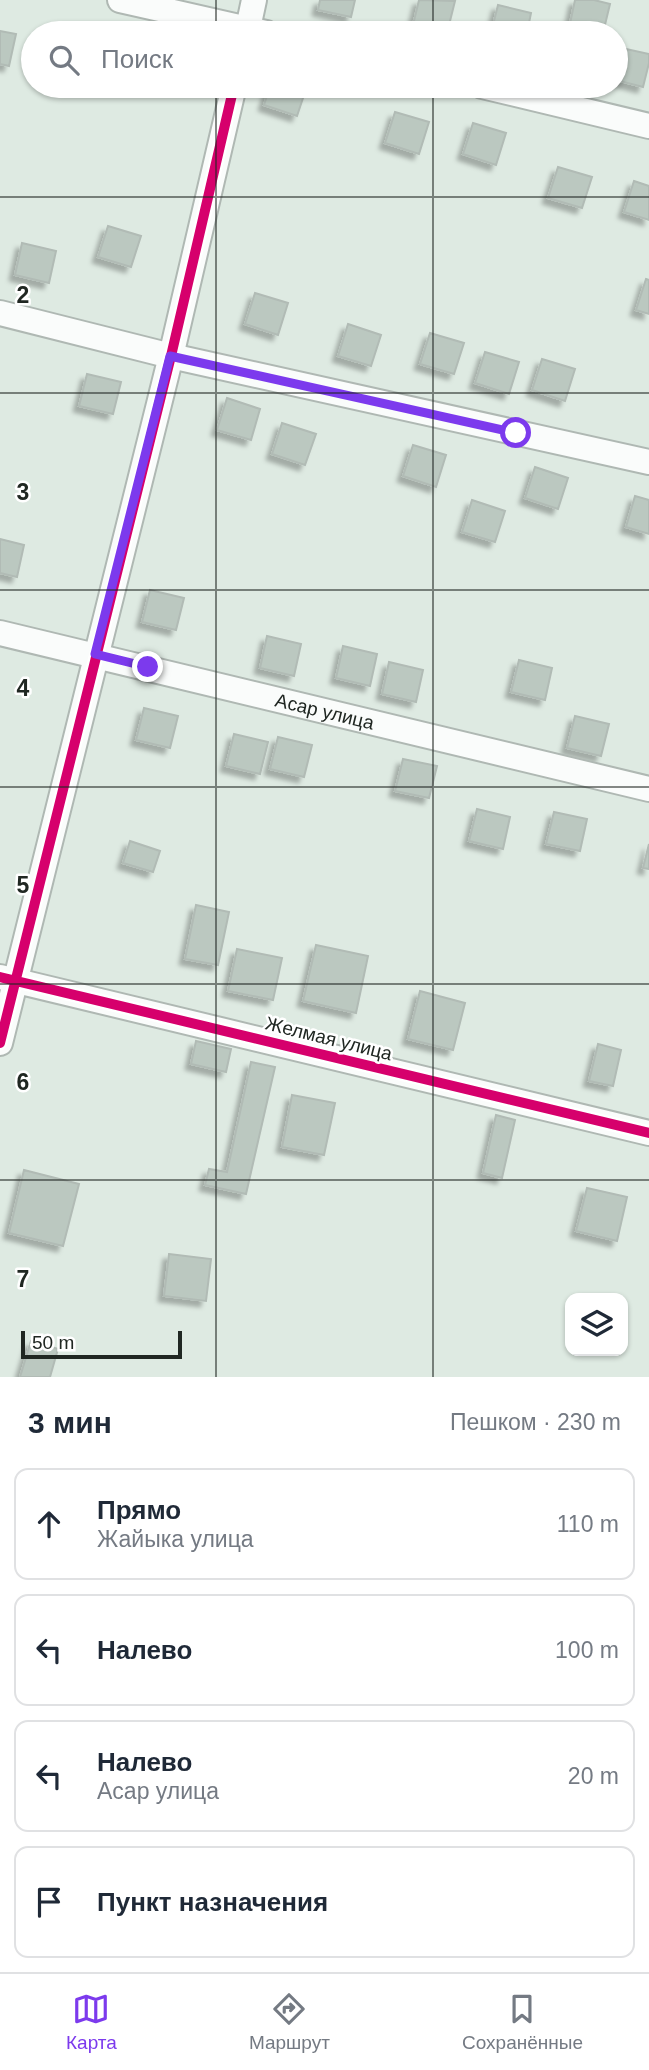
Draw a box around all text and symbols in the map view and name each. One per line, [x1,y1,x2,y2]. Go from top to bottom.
search box [21,21,628,98]
icon: search [45,41,83,79]
text: Поиск [101,44,173,74]
text: 2 [17,282,29,308]
route start [500,417,531,448]
text: 3 [17,479,29,505]
route end [132,651,163,682]
text: 4 [17,675,30,701]
street label: Асар улица [273,690,377,734]
text: 5 [17,872,30,898]
street label: Желмая улица [263,1013,395,1064]
text: 6 [17,1069,29,1095]
text: 7 [17,1266,29,1292]
map controls [565,1293,628,1356]
button: layers [565,1293,628,1356]
scale bar [21,1328,182,1360]
text: 50 m [32,1332,74,1353]
text: 3 мин [28,1406,112,1439]
text: Пешком · 230 m [450,1409,621,1435]
text: Прямо [97,1495,181,1525]
icon: ahead [30,1505,68,1543]
text: 110 m [557,1511,619,1537]
text: Жайыка улица [97,1526,254,1552]
icon: left [30,1631,68,1669]
text: Налево [97,1635,192,1665]
text: 100 m [555,1637,619,1663]
text: Налево [97,1747,192,1777]
icon: left [30,1757,68,1795]
text: 20 m [568,1763,619,1789]
text: Асар улица [97,1778,219,1804]
icon: arrive [30,1883,68,1921]
text: Пункт назначения [97,1887,328,1917]
tab: Карта [66,1990,117,2054]
tab: Маршрут [249,1990,330,2054]
tab: Сохранённые [462,1990,583,2054]

